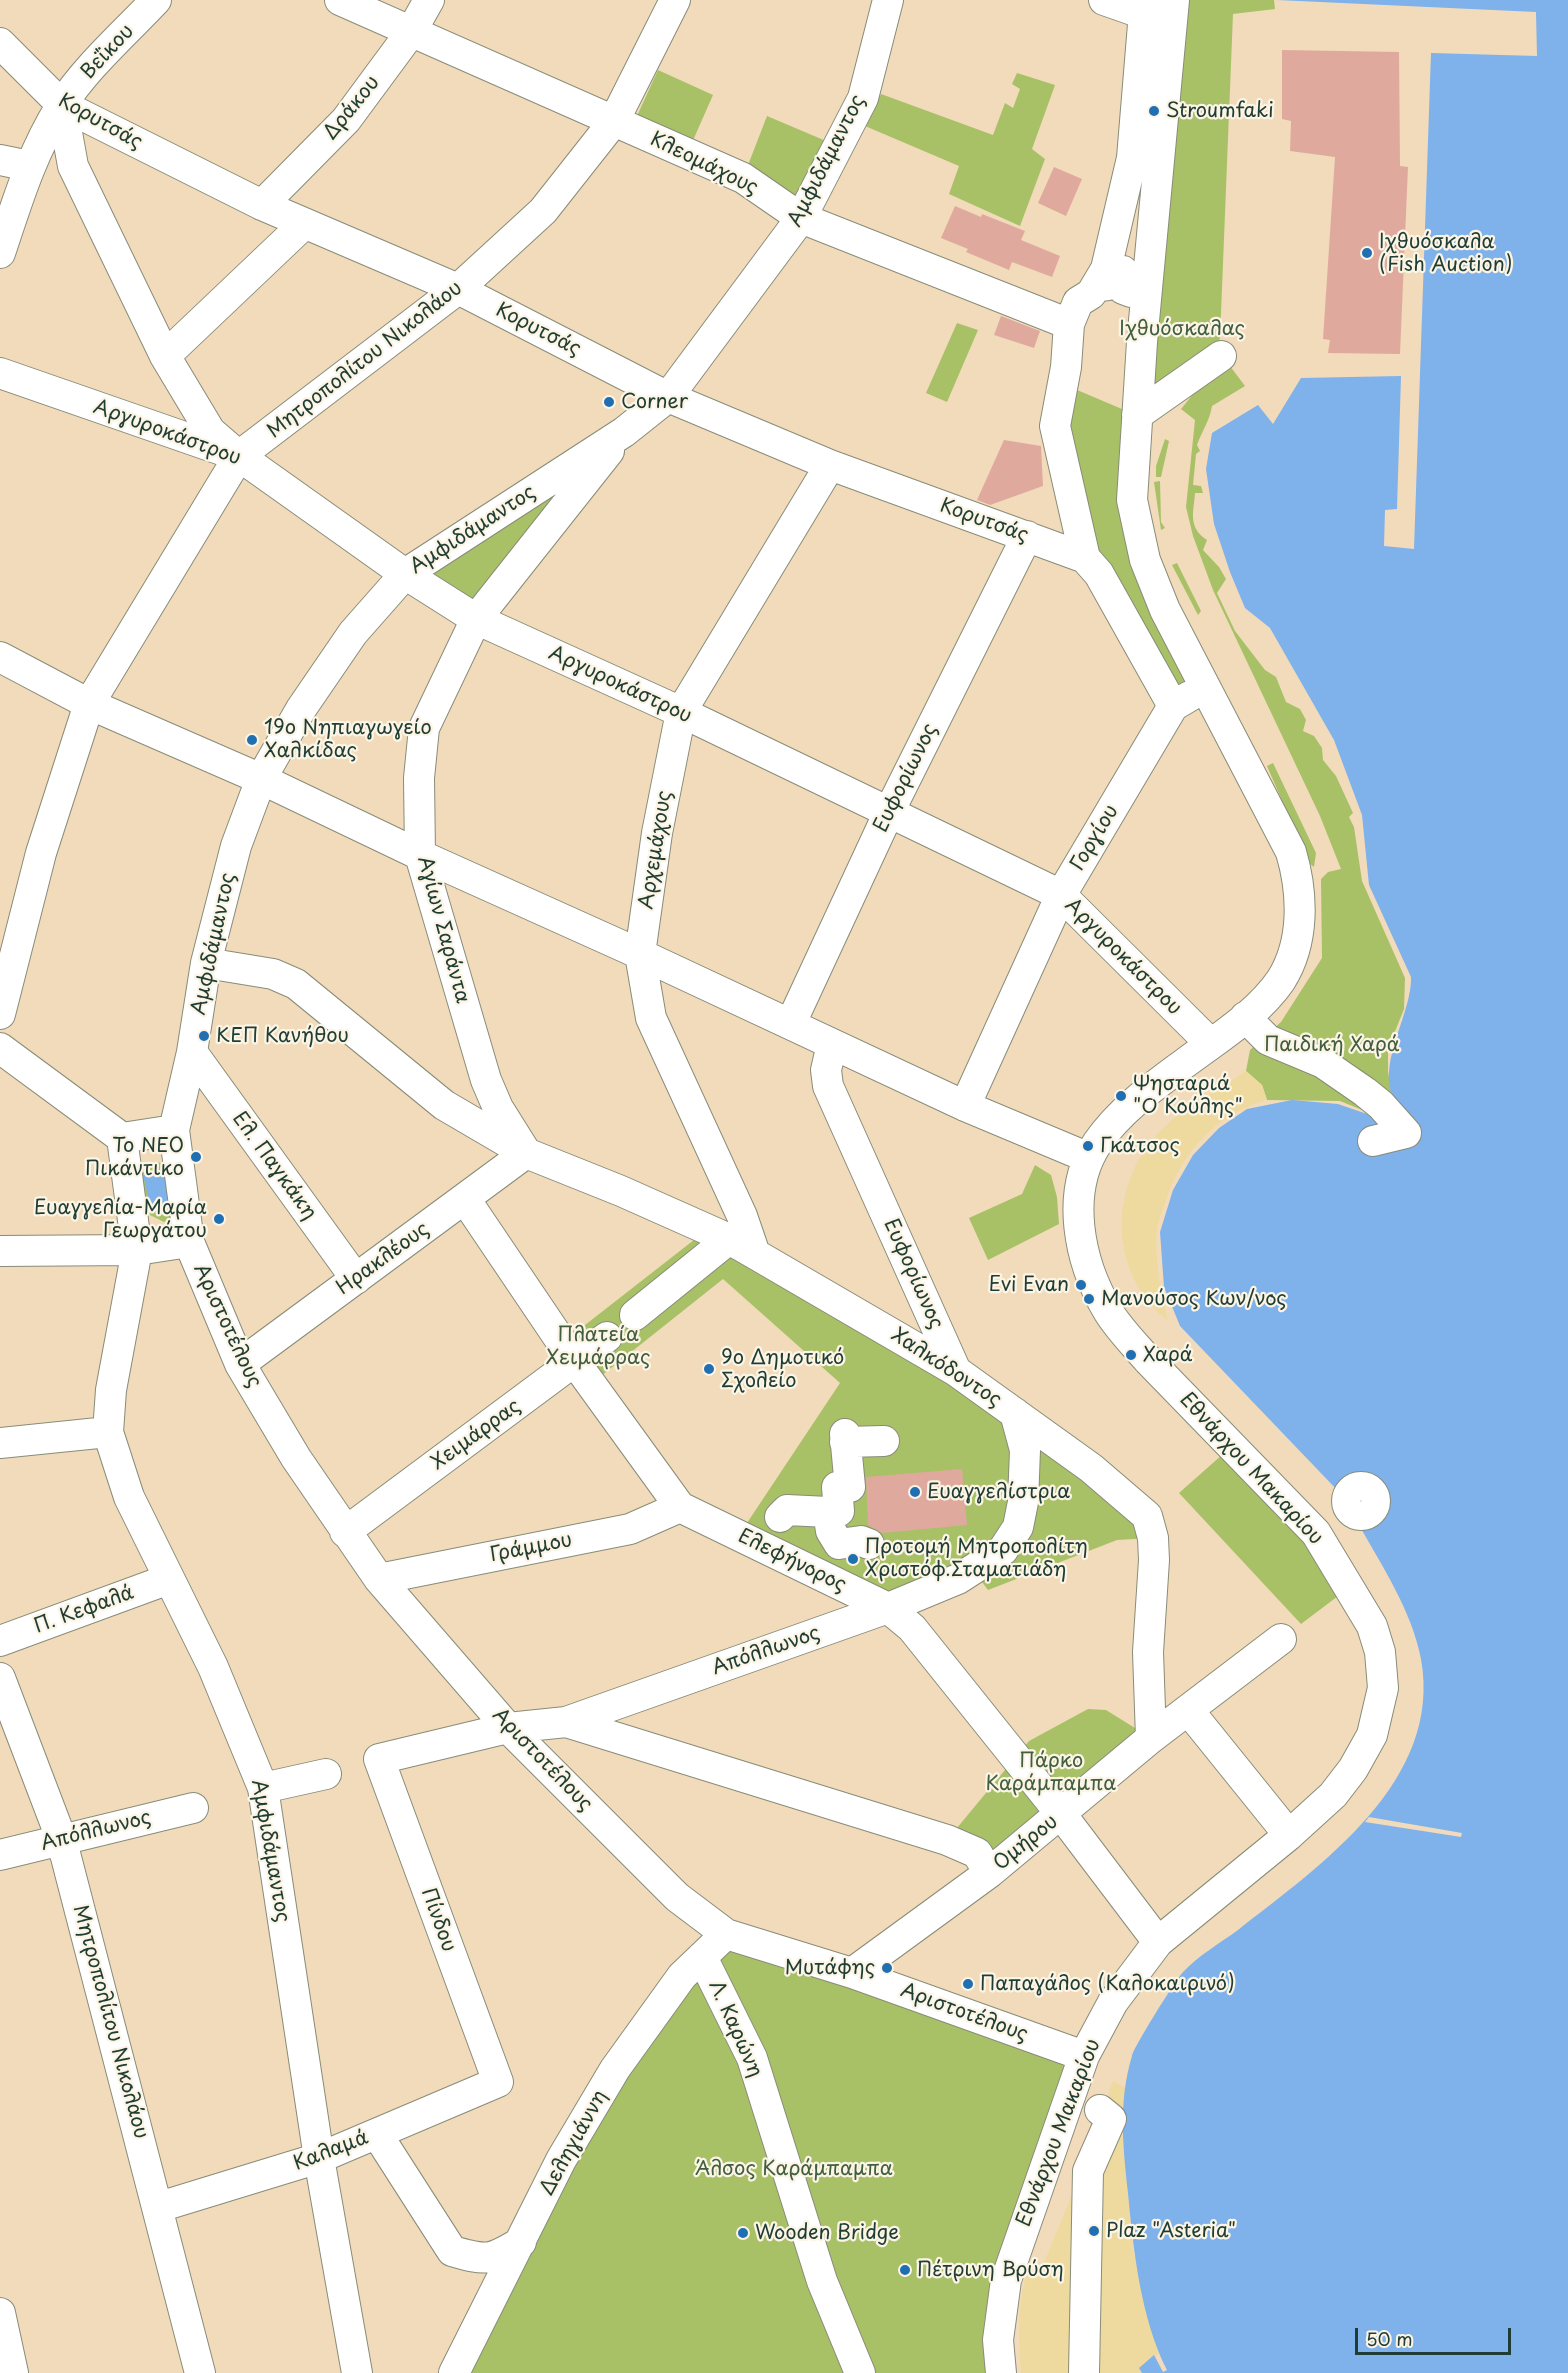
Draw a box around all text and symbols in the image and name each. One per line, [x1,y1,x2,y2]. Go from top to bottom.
street label: Βεΐκου [77,20,139,84]
street label: Δράκου [319,71,385,145]
street label: Κορυτσάς [54,89,146,155]
street label: Αμφιδάμαντος [783,91,871,231]
place label: Stroumfaki [1166,99,1274,123]
marker: Stroumfaki [1147,104,1161,118]
street label: Κλεομάχους [646,128,762,200]
place label: Ιχθυόσκαλα (Fish Auction) [1379,230,1513,277]
marker: Ιχθυόσκαλα (Fish Auction) [1360,246,1374,260]
street label: Μητροπολίτου Νικολάου [263,276,467,444]
street label: Κορυτσάς [491,298,585,362]
park label: Ιχθυόσκαλας [1119,317,1245,341]
place label: Corner [621,390,688,414]
street label: Αργυροκάστρου [90,395,244,471]
marker: Corner [602,395,616,409]
street label: Αμφιδάμαντος [406,481,540,579]
street label: Κορυτσάς [937,494,1031,548]
street label: Αργυροκάστρου [545,641,695,729]
place label: 19ο Νηπιαγωγείο Χαλκίδας [264,716,432,763]
street label: Ευφορίωνος [869,720,943,836]
marker: 19ο Νηπιαγωγείο Χαλκίδας [245,733,259,747]
street label: Αρχεμάχους [635,789,677,911]
street label: Γοργίου [1066,801,1124,875]
street label: Αγίων Σαράντα [412,854,474,1006]
street label: Αμφιδάμαντος [187,871,241,1017]
street label: Αργυροκάστρου [1060,894,1186,1020]
place label: ΚΕΠ Κανήθου [216,1024,349,1048]
marker: ΚΕΠ Κανήθου [197,1029,211,1043]
park label: Παιδική Χαρά [1264,1033,1400,1057]
place label: Ψησταριά "Ο Κούλης" [1133,1072,1243,1119]
marker: Ψησταριά "Ο Κούλης" [1114,1089,1128,1103]
street label: Ελ. Παγκάκη [227,1107,321,1225]
place label: Το ΝΕΟ Πικάντικο [85,1134,184,1181]
place label: Γκάτσος [1100,1134,1180,1158]
marker: Γκάτσος [1081,1139,1095,1153]
marker: Το ΝΕΟ Πικάντικο [189,1150,203,1164]
place label: Ευαγγελία-Μαρία Γεωργάτου [34,1196,207,1243]
marker: Ευαγγελία-Μαρία Γεωργάτου [212,1212,226,1226]
street label: Ευφορίωνος [878,1215,948,1333]
street label: Ηρακλέους [332,1218,434,1300]
street label: Αριστοτέλους [188,1260,266,1392]
place label: Evi Evan [989,1273,1069,1297]
marker: Evi Evan [1074,1278,1088,1292]
place label: Μανούσος Κων/νος [1101,1287,1287,1311]
marker: Μανούσος Κων/νος [1082,1292,1096,1306]
park label: Πλατεία Χειμάρρας [546,1323,650,1370]
street label: Χαλκόδοντος [886,1323,1006,1413]
place label: Χαρά [1143,1343,1193,1367]
place label: 9ο Δημοτικό Σχολείο [721,1346,844,1393]
marker: Χαρά [1124,1348,1138,1362]
marker: 9ο Δημοτικό Σχολείο [702,1362,716,1376]
street label: Εθνάρχου Μακαρίου [1174,1388,1328,1550]
street label: Χειμάρρας [427,1395,525,1475]
place label: Ευαγγελίστρια [927,1480,1070,1504]
marker: Ευαγγελίστρια [908,1485,922,1499]
street label: Ελεφήνορος [734,1524,850,1598]
street label: Γράμμου [488,1528,574,1568]
place label: Προτομή Μητροπολίτη Χριστόφ.Σταματιάδη [865,1535,1088,1582]
marker: Προτομή Μητροπολίτη Χριστόφ.Σταματιάδη [846,1552,860,1566]
street label: Π. Κεφαλά [31,1581,137,1639]
street label: Απόλλωνος [709,1621,823,1681]
street label: Αριστοτέλους [487,1704,597,1816]
park label: Πάρκο Καράμπαμπα [986,1749,1116,1796]
street label: Αμφιδάμαντος [246,1778,294,1924]
street label: Απόλλωνος [39,1806,153,1856]
street label: Ομήρου [989,1810,1063,1876]
street label: Πίνδου [415,1885,461,1955]
street label: Μητροπολίτου Νικολάου [67,1903,153,2141]
place label: Μυτάφης [785,1956,875,1980]
marker: Μυτάφης [880,1961,894,1975]
place label: Παπαγάλος (Καλοκαιρινό) [980,1972,1235,1996]
street label: Λ. Καρώνη [703,1977,767,2081]
marker: Παπαγάλος (Καλοκαιρινό) [961,1977,975,1991]
street label: Αριστοτέλους [897,1979,1031,2047]
street label: Εθνάρχου Μακαρίου [1012,2036,1106,2230]
street label: Δεληγιάννη [535,2086,613,2200]
street label: Καλαμά [290,2126,372,2176]
park label: Άλσος Καράμπαμπα [695,2157,893,2181]
place label: Plaz "Asteria" [1106,2219,1236,2243]
place label: Wooden Bridge [755,2221,899,2245]
marker: Plaz "Asteria" [1087,2224,1101,2238]
marker: Wooden Bridge [736,2226,750,2240]
place label: Πέτρινη Βρύση [917,2258,1064,2282]
marker: Πέτρινη Βρύση [898,2263,912,2277]
scale bar [1358,2316,1514,2354]
text: 50 m [1366,2325,1413,2352]

